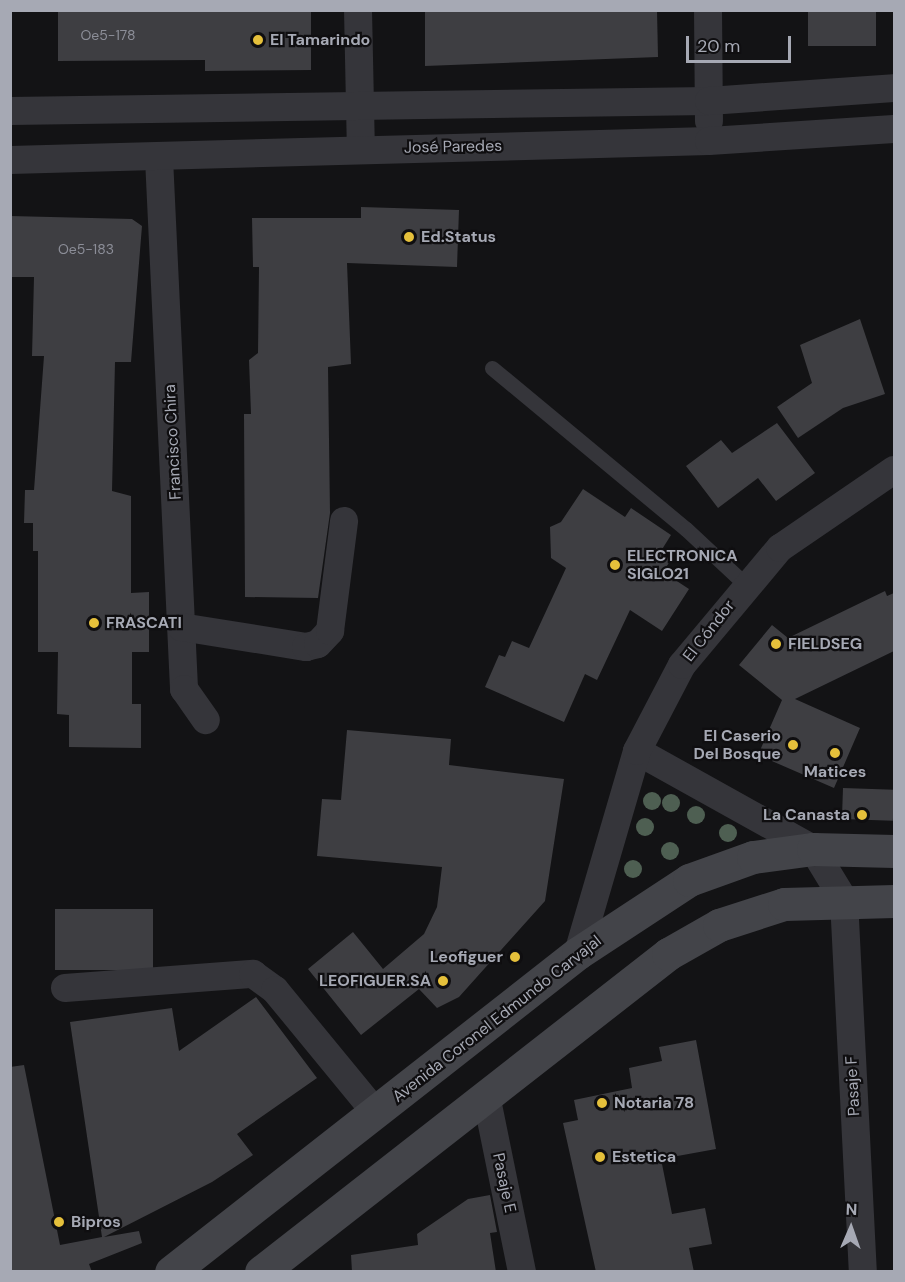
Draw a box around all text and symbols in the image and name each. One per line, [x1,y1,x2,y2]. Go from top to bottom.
scale bar [689,24,794,62]
house number: Oe5-178 [80,27,136,43]
place label: El Tamarindo [270,30,370,50]
marker: El Tamarindo [251,33,265,47]
text: 20 m [697,34,740,58]
street label: José Paredes [404,137,502,157]
place label: Ed.Status [421,227,496,247]
marker: Ed.Status [402,230,416,244]
house number: Oe5-183 [58,241,114,257]
street label: Francisco Chira [160,384,186,500]
place label: ELECTRONICA SIGLO21 [627,546,738,584]
marker: ELECTRONICA SIGLO21 [608,558,622,572]
street label: El Cóndor [679,597,739,665]
place label: FRASCATI [106,613,182,633]
marker: FRASCATI [87,616,101,630]
place label: FIELDSEG [788,634,862,654]
marker: FIELDSEG [769,637,783,651]
place label: El Caserio Del Bosque [694,726,781,764]
marker: El Caserio Del Bosque [786,738,800,752]
marker: Matices [828,746,842,760]
place label: Matices [804,762,866,782]
place label: La Canasta [763,805,850,825]
marker: La Canasta [855,808,869,822]
street label: Avenida Coronel Edmundo Carvajal [389,932,605,1106]
place label: Leofiguer [430,947,503,967]
marker: Leofiguer [508,950,522,964]
place label: LEOFIGUER.SA [319,971,431,991]
marker: LEOFIGUER.SA [436,974,450,988]
street label: Pasaje F [842,1055,864,1117]
place label: Notaria 78 [614,1093,694,1113]
marker: Notaria 78 [595,1096,609,1110]
place label: Estetica [612,1147,676,1167]
marker: Estetica [593,1150,607,1164]
street label: Pasaje E [488,1151,520,1215]
north arrow [821,1198,881,1258]
text: N [845,1199,858,1220]
place label: Bipros [71,1212,121,1232]
marker: Bipros [52,1215,66,1229]

